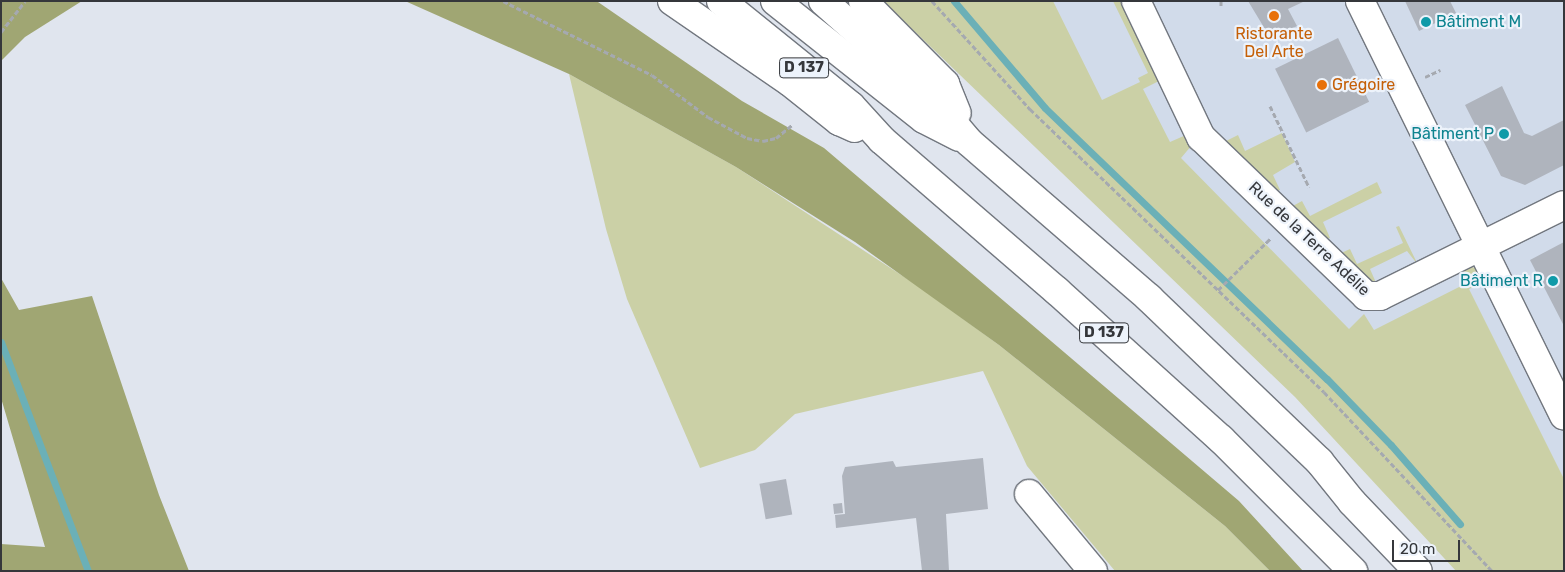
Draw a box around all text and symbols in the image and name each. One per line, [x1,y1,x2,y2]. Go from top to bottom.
marker: Ristorante Del Arte [1268,10,1280,22]
place label: Bâtiment M [1436,12,1521,32]
marker: Bâtiment M [1420,16,1432,28]
place label: Ristorante Del Arte [1235,24,1313,62]
road number: D 137 [779,56,829,80]
place label: Grégoire [1332,75,1395,95]
marker: Grégoire [1316,79,1328,91]
place label: Bâtiment P [1411,124,1494,144]
marker: Bâtiment P [1498,128,1510,140]
street label: Rue de la Terre Adélie [1244,178,1374,300]
place label: Bâtiment R [1460,271,1543,291]
marker: Bâtiment R [1547,275,1559,287]
road number: D 137 [1079,320,1129,346]
scale bar [1395,530,1462,562]
text: 20 m [1400,540,1435,558]

